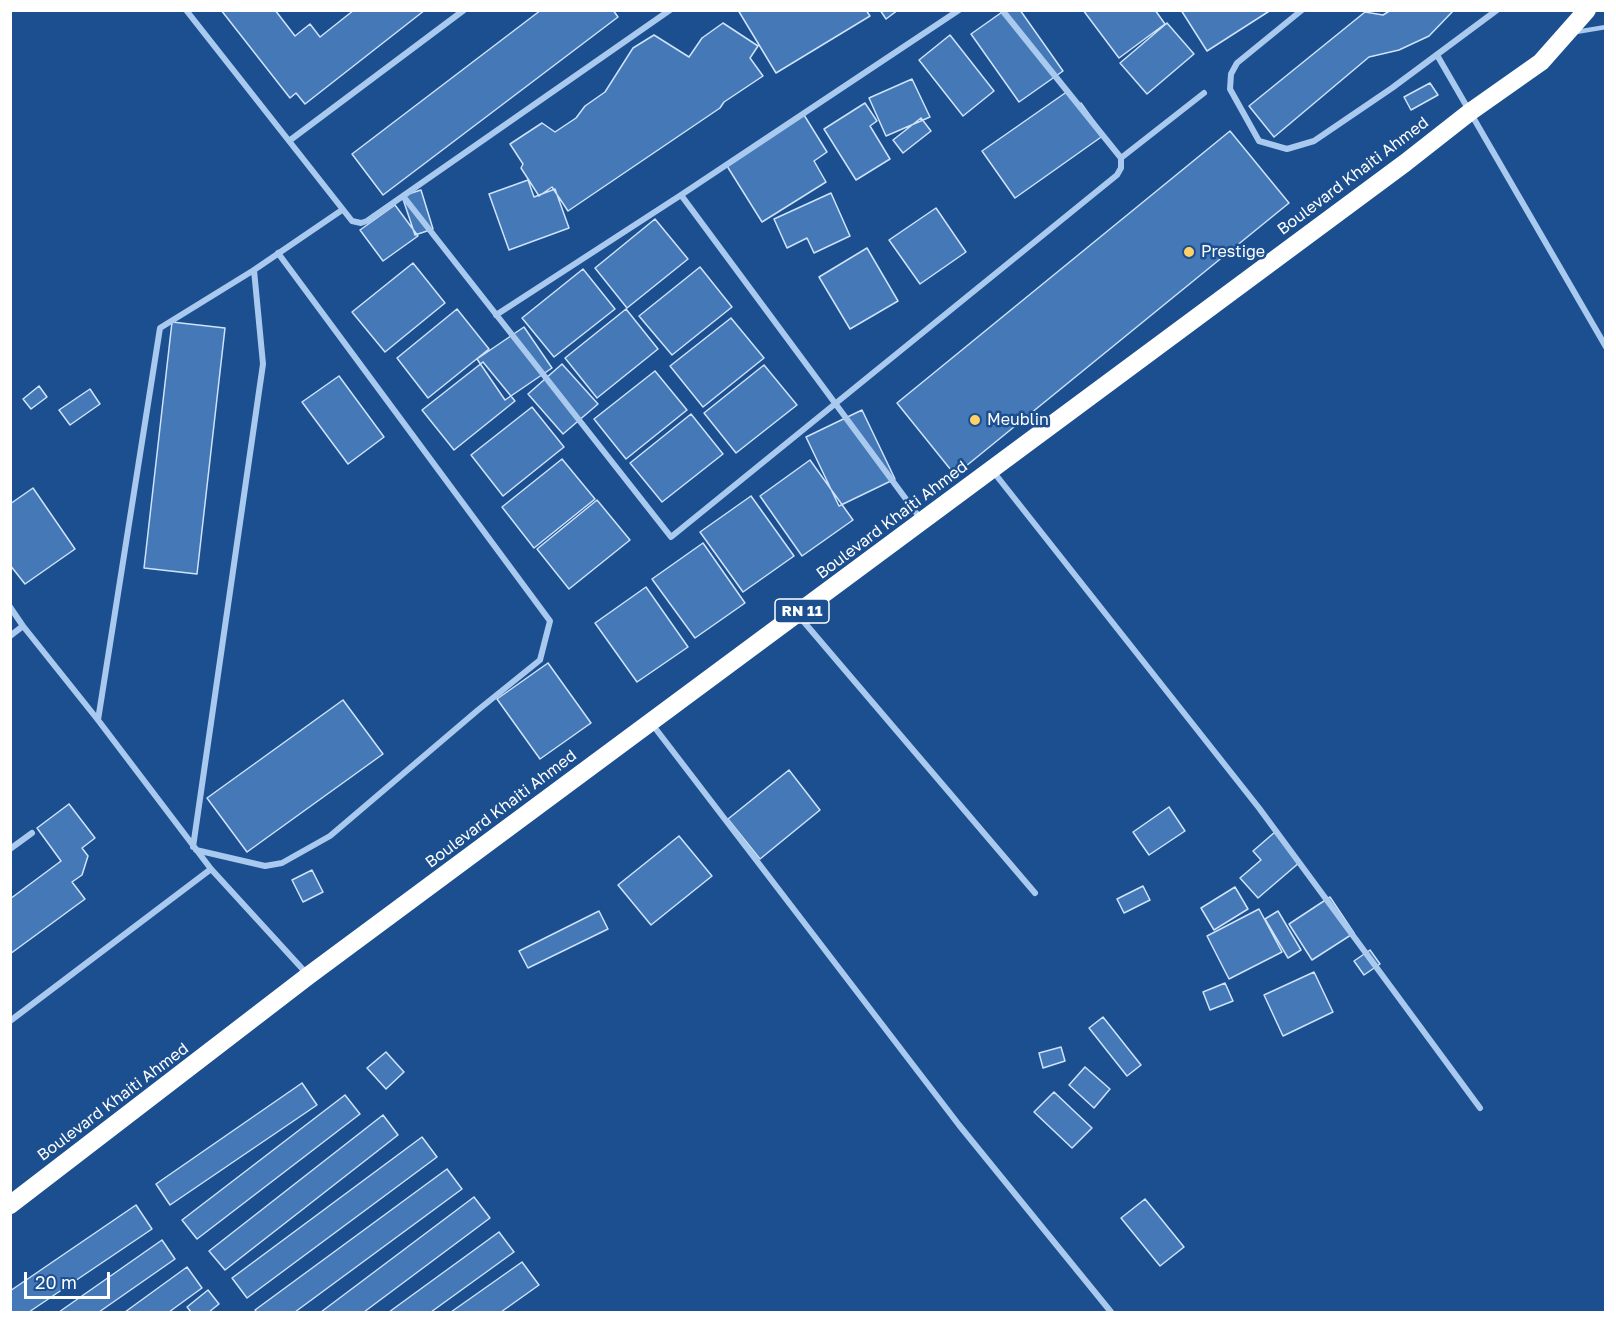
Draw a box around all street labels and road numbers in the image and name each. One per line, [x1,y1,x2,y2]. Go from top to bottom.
street label: Boulevard Khaiti Ahmed [1274,113,1432,239]
street label: Boulevard Khaiti Ahmed [813,457,971,583]
road number: RN 11 [775,599,829,623]
street label: Boulevard Khaiti Ahmed [422,746,580,872]
street label: Boulevard Khaiti Ahmed [34,1039,192,1165]

